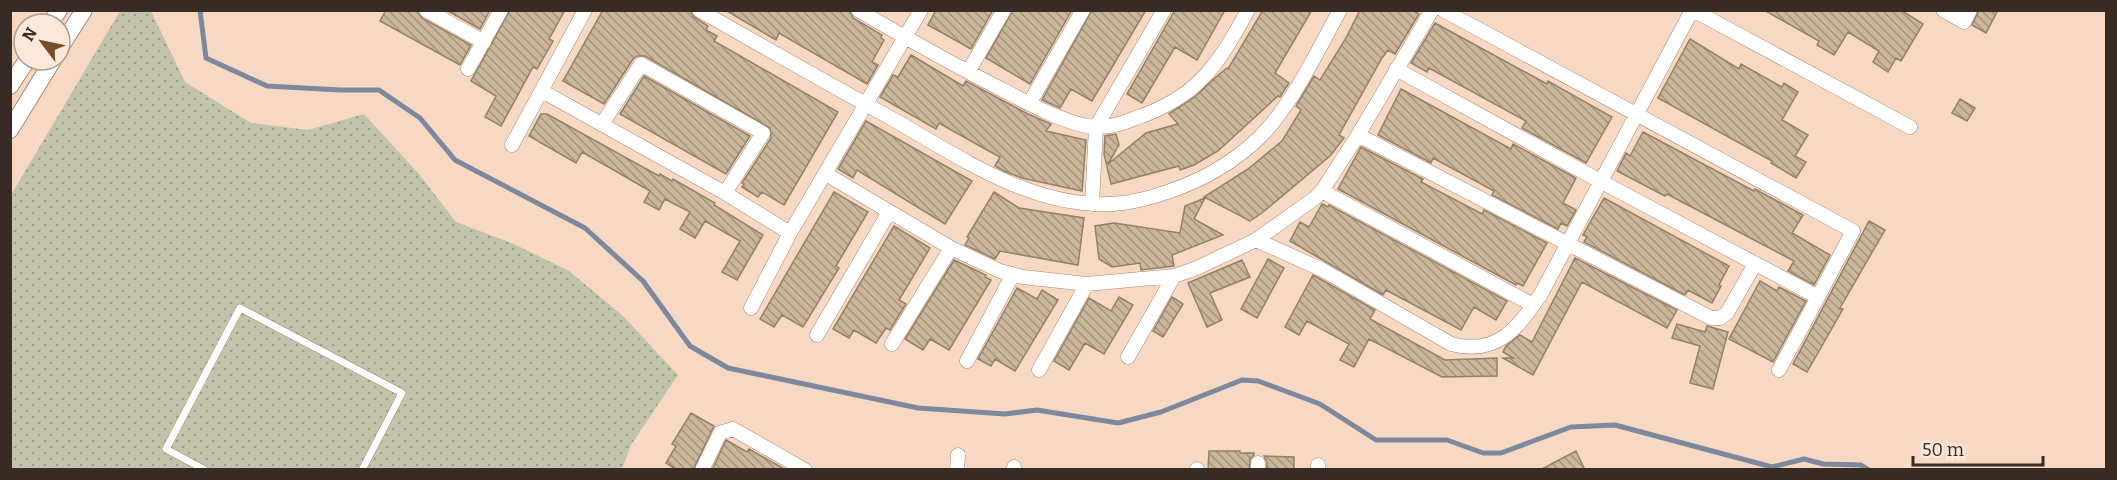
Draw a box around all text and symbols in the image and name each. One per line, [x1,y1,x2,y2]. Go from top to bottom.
north arrow [12,12,72,72]
text: N [18,24,41,45]
scale bar [1913,429,2044,467]
text: 50 m [1922,439,1964,461]

